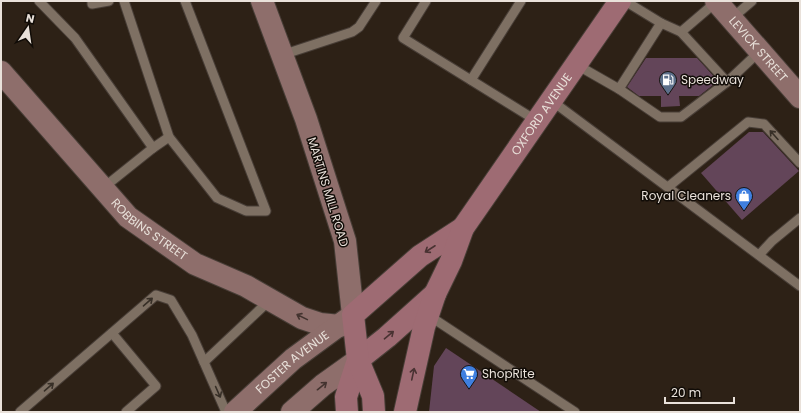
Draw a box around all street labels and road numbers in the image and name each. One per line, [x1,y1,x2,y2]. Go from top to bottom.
street label: LEVICK STREET [725,12,792,86]
street label: OXFORD AVENUE [507,69,576,158]
street label: MARTINS MILL ROAD [304,135,353,249]
street label: ROBBINS STREET [107,194,191,264]
street label: FOSTER AVENUE [252,326,332,397]

